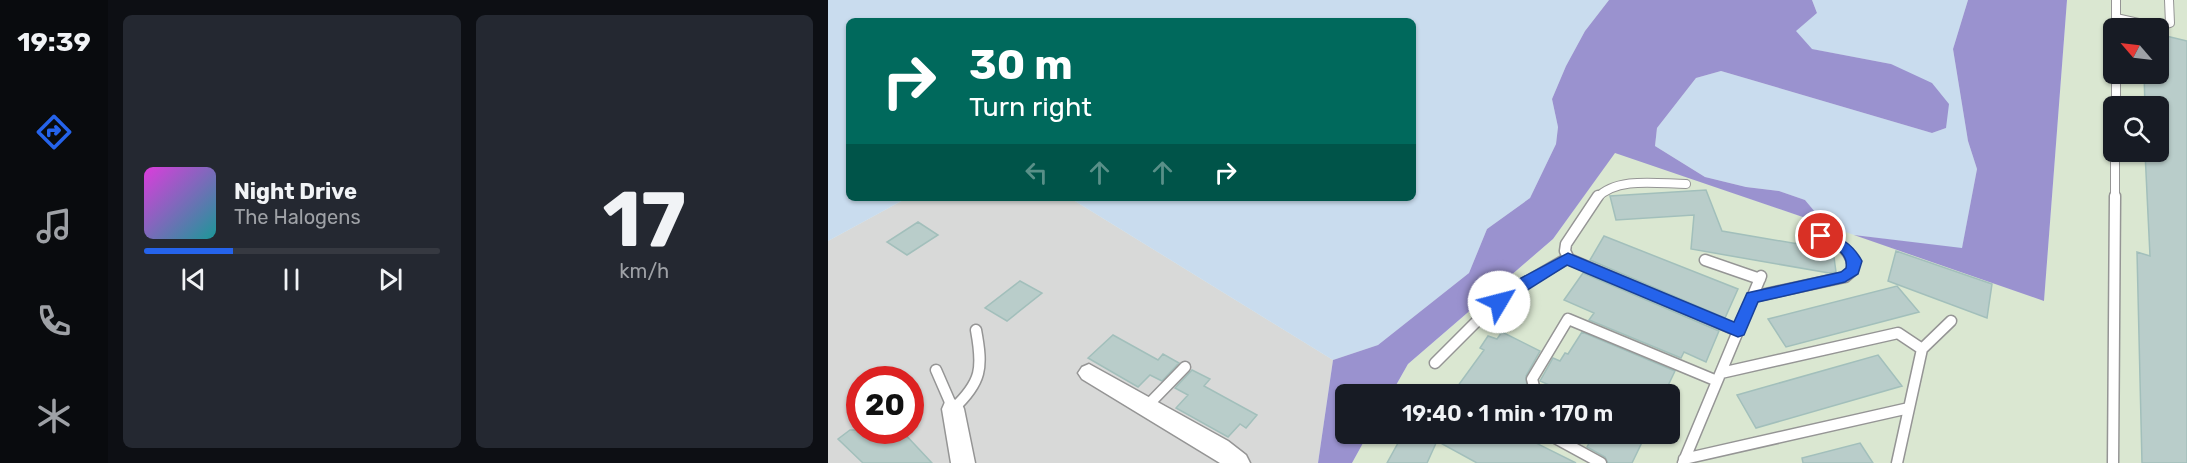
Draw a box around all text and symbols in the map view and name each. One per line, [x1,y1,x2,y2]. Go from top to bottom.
north arrow [2103,18,2169,84]
map controls [2103,18,2169,162]
text: 19:39 [17,26,91,58]
text: 30 m [969,40,1073,90]
icon: right [870,42,948,120]
text: Turn right [969,91,1092,123]
button: search [2103,96,2169,162]
icon: directions [33,111,75,153]
icon: left [1020,156,1053,189]
icon: ahead [1083,156,1116,189]
icon: ahead [1146,156,1179,189]
icon: right [1209,156,1242,189]
text: 17 [603,173,686,266]
text: Night Drive [234,178,357,205]
icon: music [33,205,75,247]
text: The Halogens [234,205,361,229]
pin [1795,210,1846,261]
icon: arrive [1804,219,1837,252]
text: km/h [619,259,669,283]
icon: previous [177,263,210,296]
icon: pause [275,263,308,296]
icon: next [374,263,407,296]
position arrow [1467,270,1531,334]
icon: phone [33,300,75,342]
speed limit sign: 20 [846,366,924,444]
icon: climate [33,395,75,437]
text: 19:40 · 1 min · 170 m [1402,400,1613,427]

